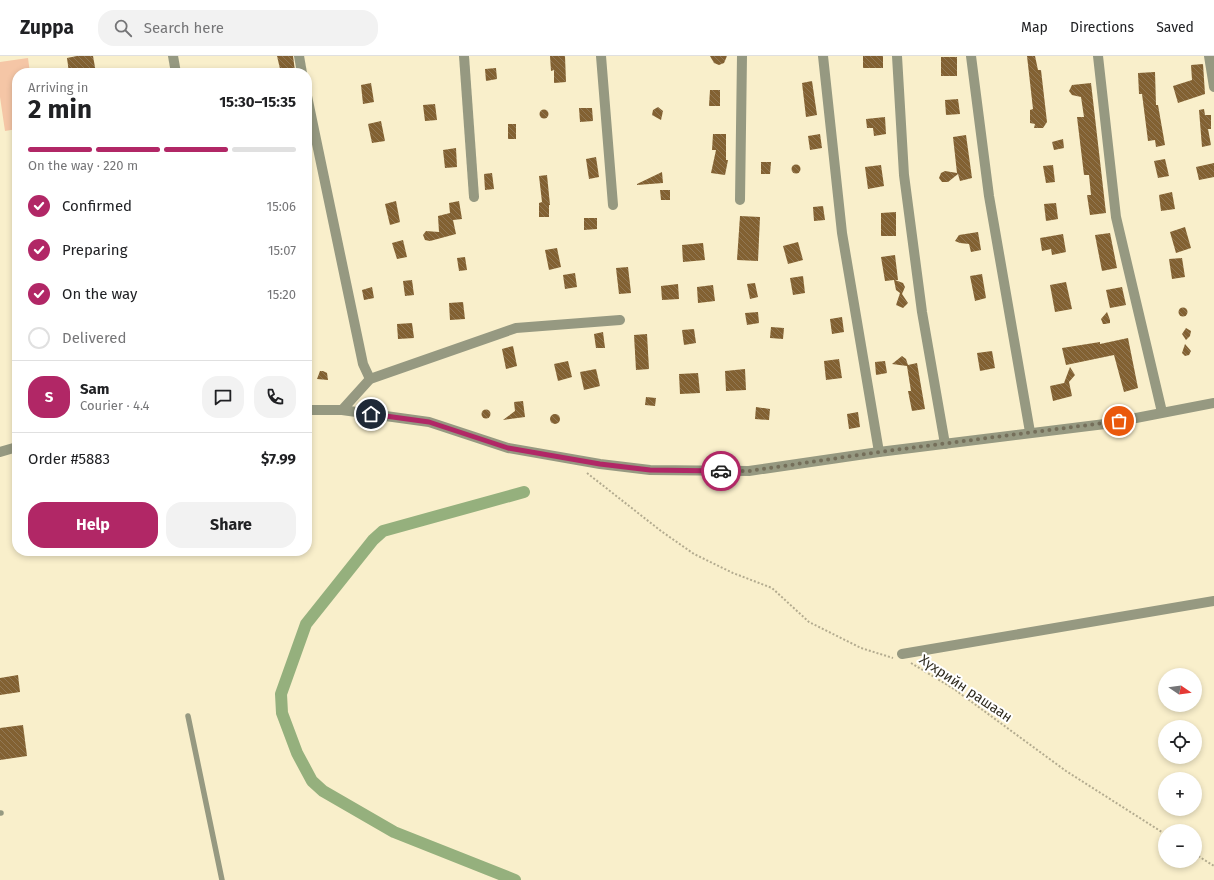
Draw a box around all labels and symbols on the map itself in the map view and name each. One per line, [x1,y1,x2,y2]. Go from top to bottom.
pin [354,397,388,431]
pin [1102,404,1136,438]
courier [701,451,741,491]
street label: Хүхрийн рашаан [916,651,1016,726]
north arrow [1158,668,1202,712]

